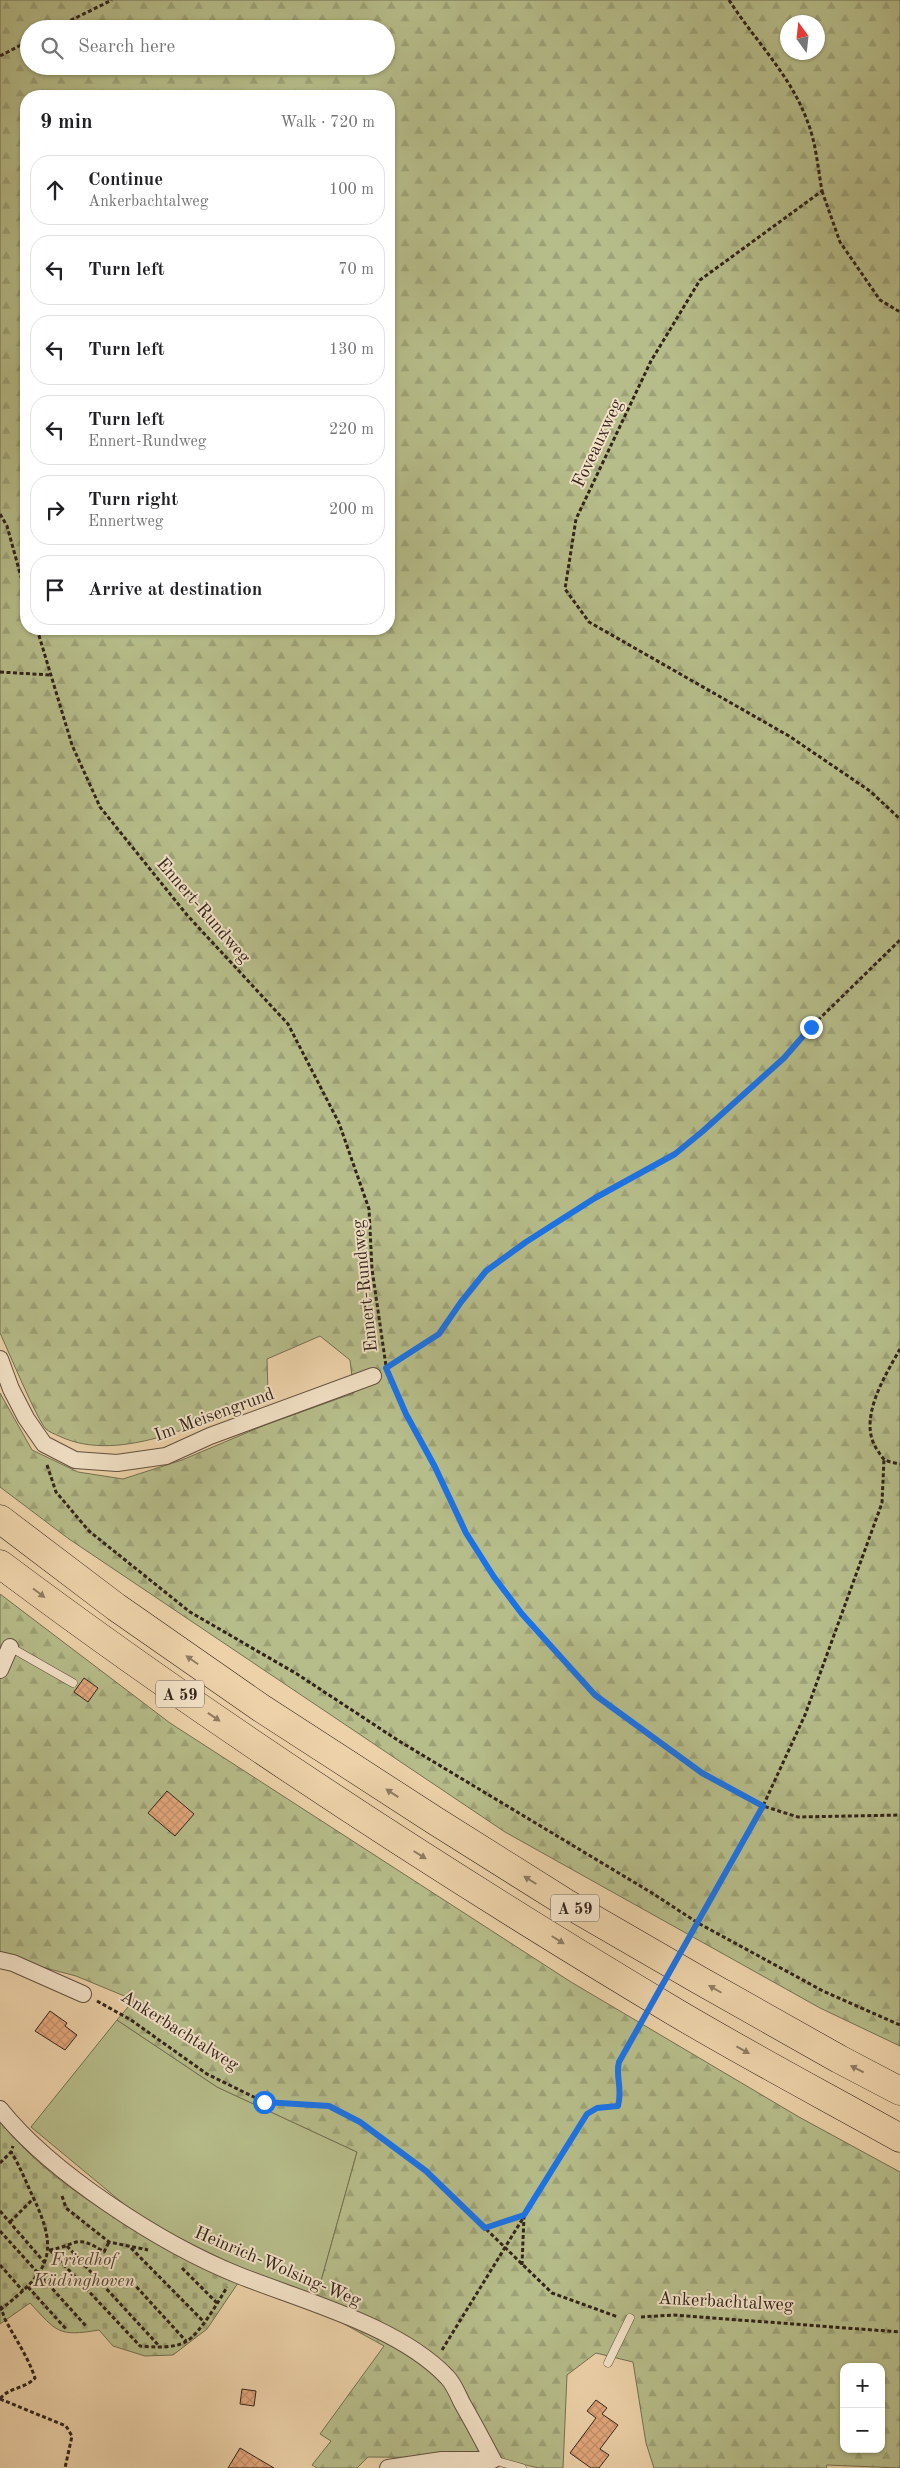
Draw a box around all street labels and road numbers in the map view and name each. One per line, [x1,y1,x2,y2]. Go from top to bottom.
street label: Foveauxweg [570,396,626,490]
street label: Ennert-Rundweg [153,854,254,967]
street label: Ennert-Rundweg [349,1218,381,1353]
street label: Im Meisengrund [152,1385,277,1445]
road number: A 59 [156,1680,204,1708]
road number: A 59 [551,1895,599,1922]
street label: Ankerbachtalweg [117,1987,242,2075]
street label: Heinrich-Wolsing-Weg [192,2224,364,2310]
street label: Ankerbachtalweg [658,2289,794,2315]

